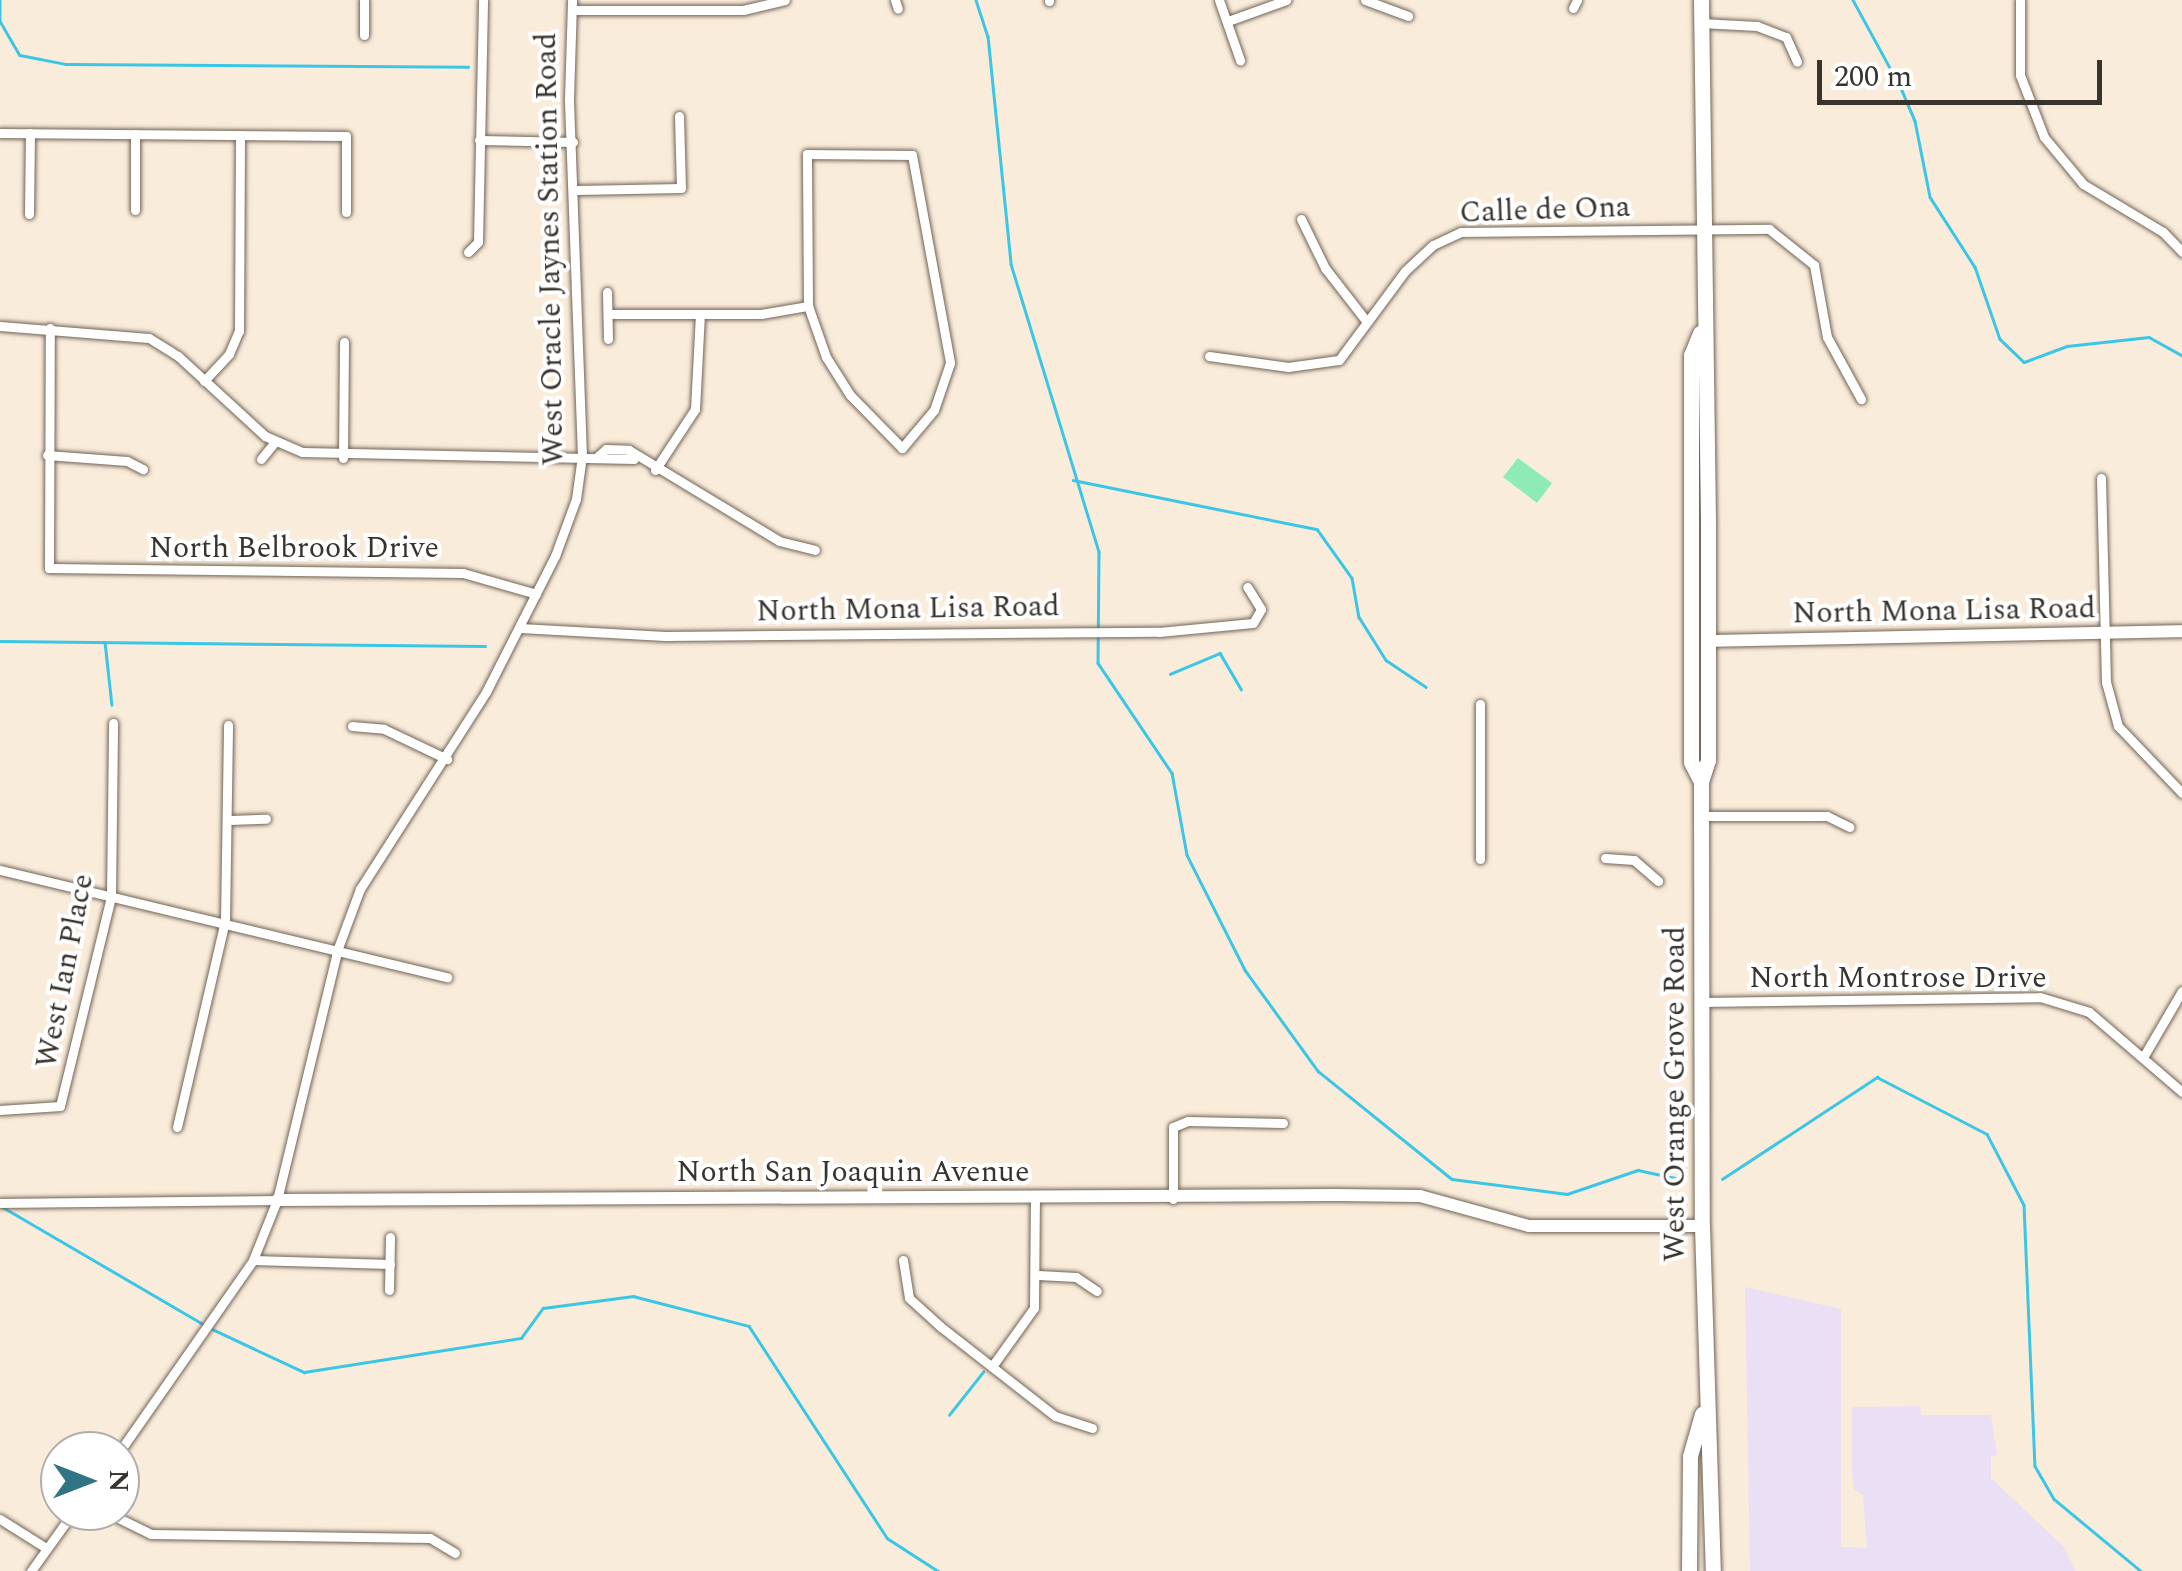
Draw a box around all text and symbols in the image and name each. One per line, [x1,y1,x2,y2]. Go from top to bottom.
street label: West Oracle Jaynes Station Road [528,32,572,466]
scale bar [1822,40,2107,102]
text: 200 m [1834,54,1912,100]
street label: Calle de Ona [1459,189,1631,231]
street label: North Belbrook Drive [149,530,439,566]
street label: North Mona Lisa Road [756,588,1060,630]
street label: North Mona Lisa Road [1792,590,2096,632]
street label: West Ian Place [29,871,101,1071]
street label: West Orange Grove Road [1657,926,1693,1262]
street label: North Montrose Drive [1749,960,2047,996]
street label: North San Joaquin Avenue [677,1154,1029,1190]
north arrow [40,1431,140,1531]
text: N [97,1470,140,1492]

